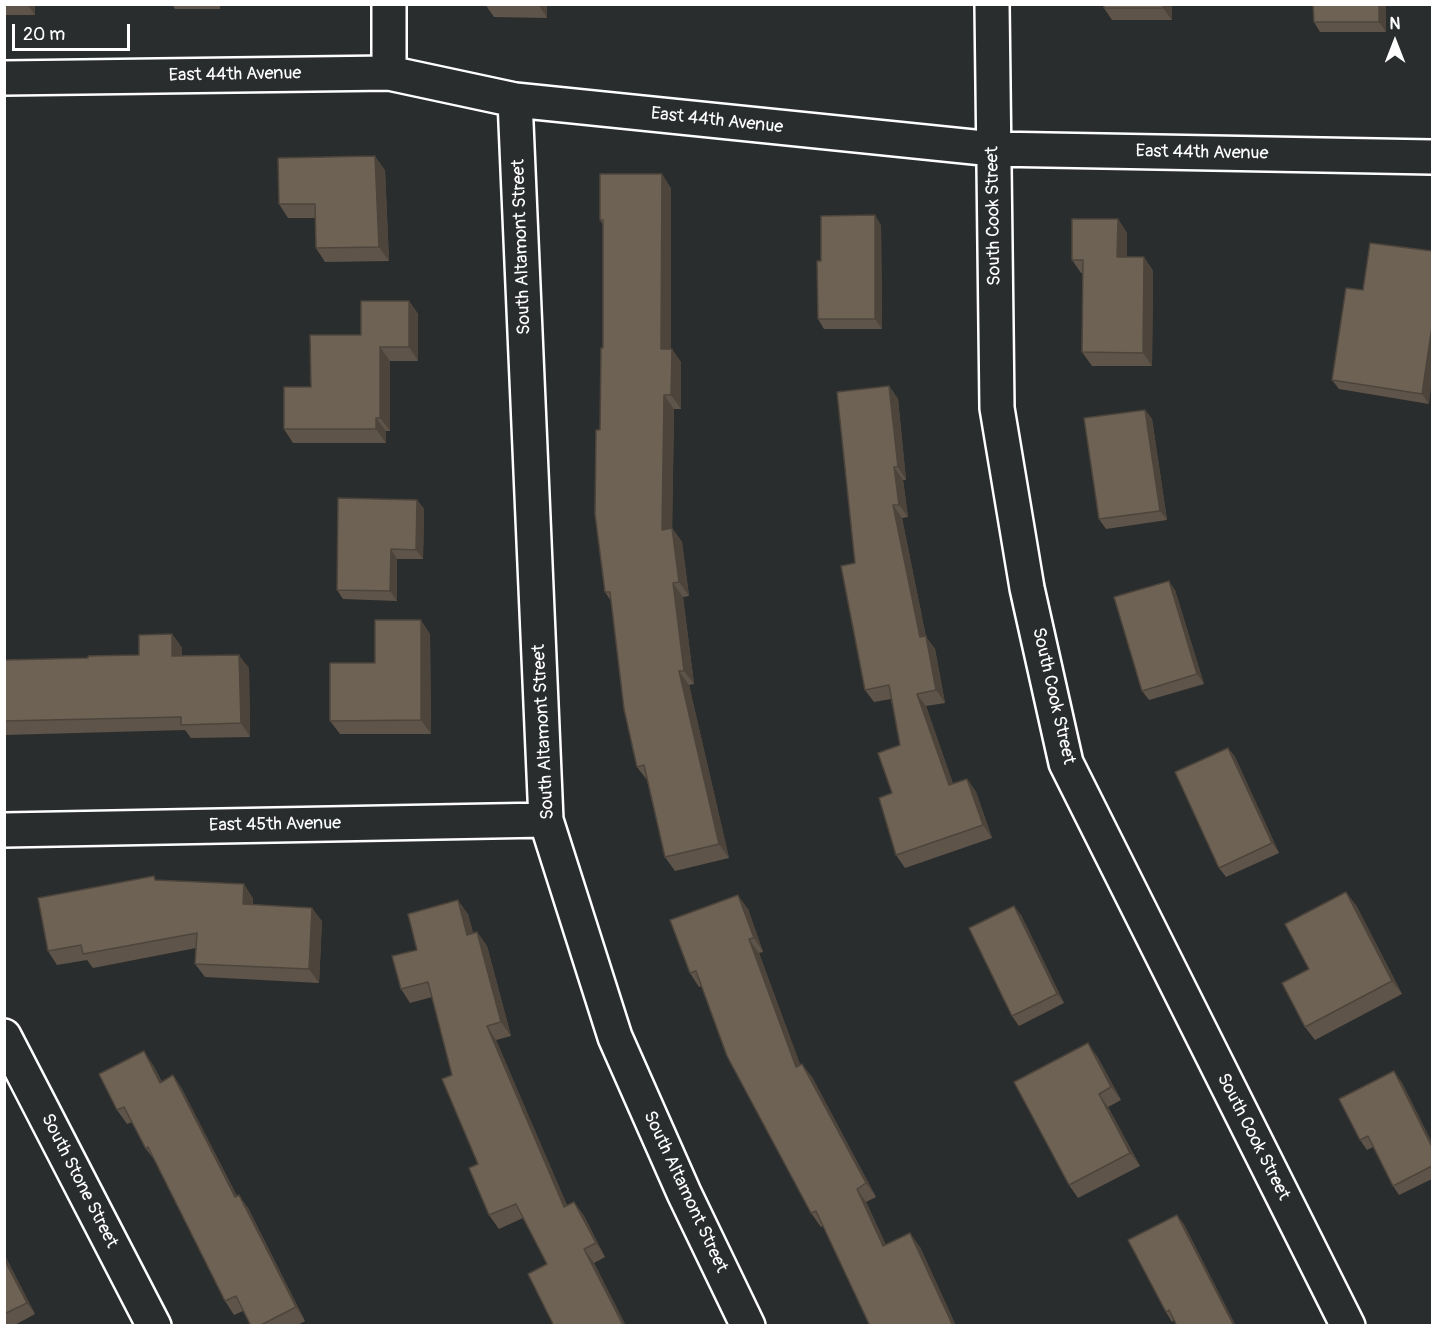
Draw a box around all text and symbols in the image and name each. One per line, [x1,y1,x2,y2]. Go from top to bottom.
scale bar [15,12,134,50]
north arrow [1365,12,1425,72]
text: N [1390,14,1400,34]
text: 20 m [23,23,65,46]
street label: East 44th Avenue [168,63,302,87]
street label: East 44th Avenue [650,103,784,139]
street label: East 44th Avenue [1135,141,1269,165]
street label: South Cook Street [982,146,1006,286]
street label: South Altamont Street [508,159,536,335]
street label: South Cook Street [1027,626,1079,766]
street label: South Altamont Street [529,644,559,820]
street label: East 45th Avenue [209,813,341,837]
street label: South Cook Street [1212,1070,1294,1204]
street label: South Altamont Street [638,1108,732,1276]
street label: South Stone Street [36,1110,122,1252]

